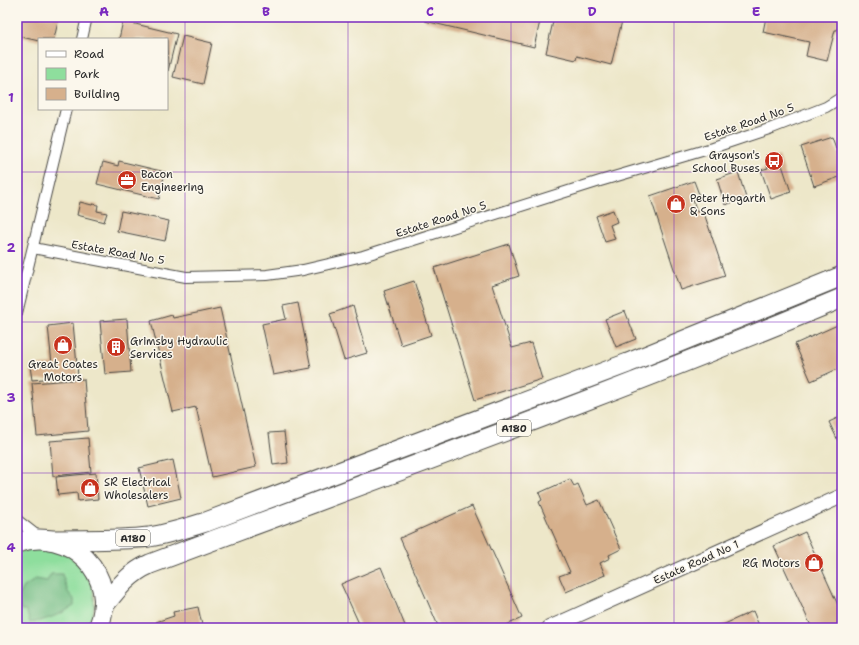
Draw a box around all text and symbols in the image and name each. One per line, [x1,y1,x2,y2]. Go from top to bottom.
text: A [99,3,109,20]
text: B [262,3,270,20]
text: C [426,3,434,20]
text: D [587,3,597,20]
text: E [752,3,761,20]
legend [38,38,168,110]
text: Road [74,46,105,62]
text: Park [74,66,100,82]
text: Building [74,86,120,102]
text: 1 [8,89,14,106]
street label: Estate Road No 5 [702,100,796,145]
place label: Grayson's School Buses [692,148,760,176]
bus stop icon: Grayson's School Buses [763,150,785,172]
place label: Bacon Engineering [141,167,204,195]
office icon: Bacon Engineering [116,169,138,191]
place label: Peter Hogarth & Sons [690,191,766,219]
shop icon: Peter Hogarth & Sons [665,193,687,215]
street label: Estate Road No 5 [394,198,489,241]
street label: Estate Road No 5 [70,237,166,268]
text: 2 [6,239,16,256]
shop icon: Great Coates Motors [52,334,74,356]
place label: Grimsby Hydraulic Services [130,334,228,362]
building icon: Grimsby Hydraulic Services [105,336,127,358]
place label: Great Coates Motors [28,357,98,385]
text: 3 [6,389,16,406]
road number: A180 [497,420,531,436]
place label: SR Electrical Wholesalers [104,475,171,503]
shop icon: SR Electrical Wholesalers [79,477,101,499]
road number: A180 [116,530,150,546]
street label: Estate Road No 1 [651,537,741,588]
text: 4 [6,539,16,556]
shop icon: RG Motors [803,552,825,574]
place label: RG Motors [742,556,800,571]

